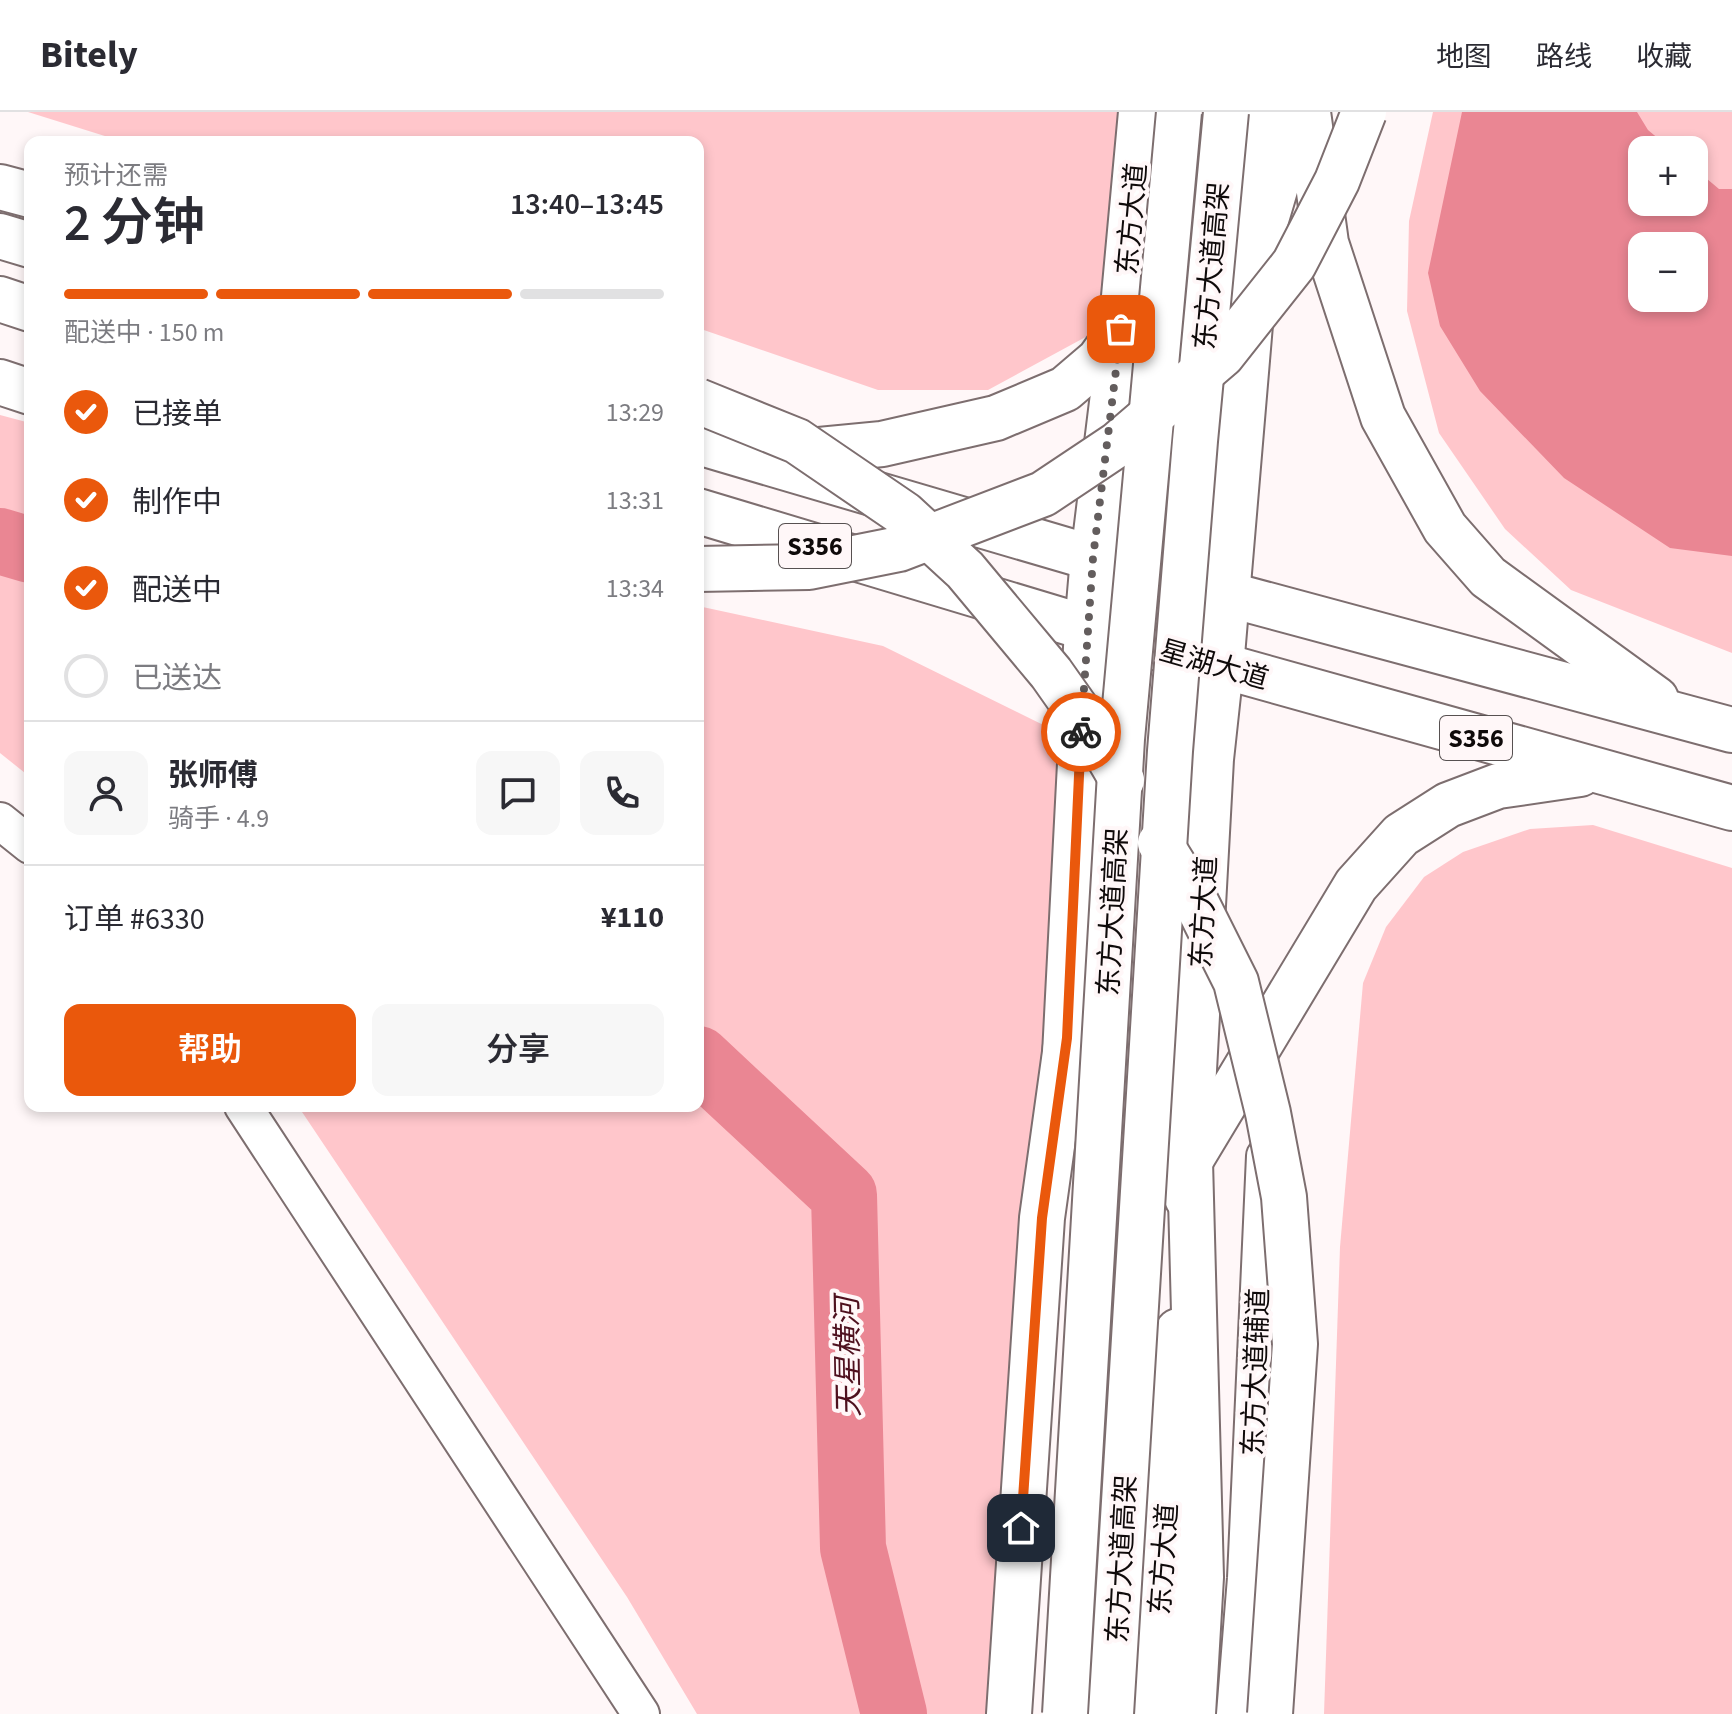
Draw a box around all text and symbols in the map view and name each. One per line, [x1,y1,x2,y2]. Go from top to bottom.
text: Bitely [40,28,138,82]
text: 地图 [1436,37,1492,77]
text: 路线 [1536,37,1592,77]
text: 收藏 [1636,37,1692,77]
map controls [1628,136,1708,312]
button: + [1628,136,1708,216]
text: 预计还需 [64,157,168,194]
street label: 东方大道 [1107,162,1157,277]
street label: 东方大道高架 [1185,181,1239,352]
text: 13:40–13:45 [510,183,664,226]
text: 2 分钟 [64,187,205,261]
button: − [1628,232,1708,312]
pin [1087,295,1155,363]
icon: bag [1099,307,1143,351]
text: 配送中 · 150 m [64,314,224,351]
icon: check [64,390,108,434]
text: 已接单 [132,393,222,436]
text: 13:29 [606,394,664,431]
icon: check [64,478,108,522]
text: 制作中 [132,481,222,524]
text: 13:31 [606,482,664,519]
road number: S356 [779,524,851,568]
icon: check [64,566,108,610]
text: 配送中 [132,569,222,612]
text: 13:34 [606,570,664,607]
street label: 星湖大道 [1154,630,1273,700]
text: 已送达 [132,657,222,700]
courier [1041,692,1121,772]
icon: bike [1059,710,1103,754]
road number: S356 [1440,716,1512,760]
button: person [64,751,148,835]
button: chat [476,751,560,835]
button: phone [580,751,664,835]
text: 张师傅 [168,754,258,797]
text: 骑手 · 4.9 [168,800,269,837]
street label: 东方大道高架 [1089,827,1137,997]
street label: 东方大道 [1181,855,1227,969]
text: ¥110 [601,896,664,939]
text: 订单 #6330 [64,898,205,941]
button: 帮助 [64,1004,356,1096]
button: 分享 [372,1004,664,1096]
street label: 东方大道辅道 [1233,1287,1279,1457]
water label: 天星横河 [826,1292,871,1417]
street label: 东方大道高架 [1098,1474,1146,1644]
pin [987,1494,1055,1562]
street label: 东方大道 [1140,1502,1188,1616]
icon: home [999,1506,1043,1550]

